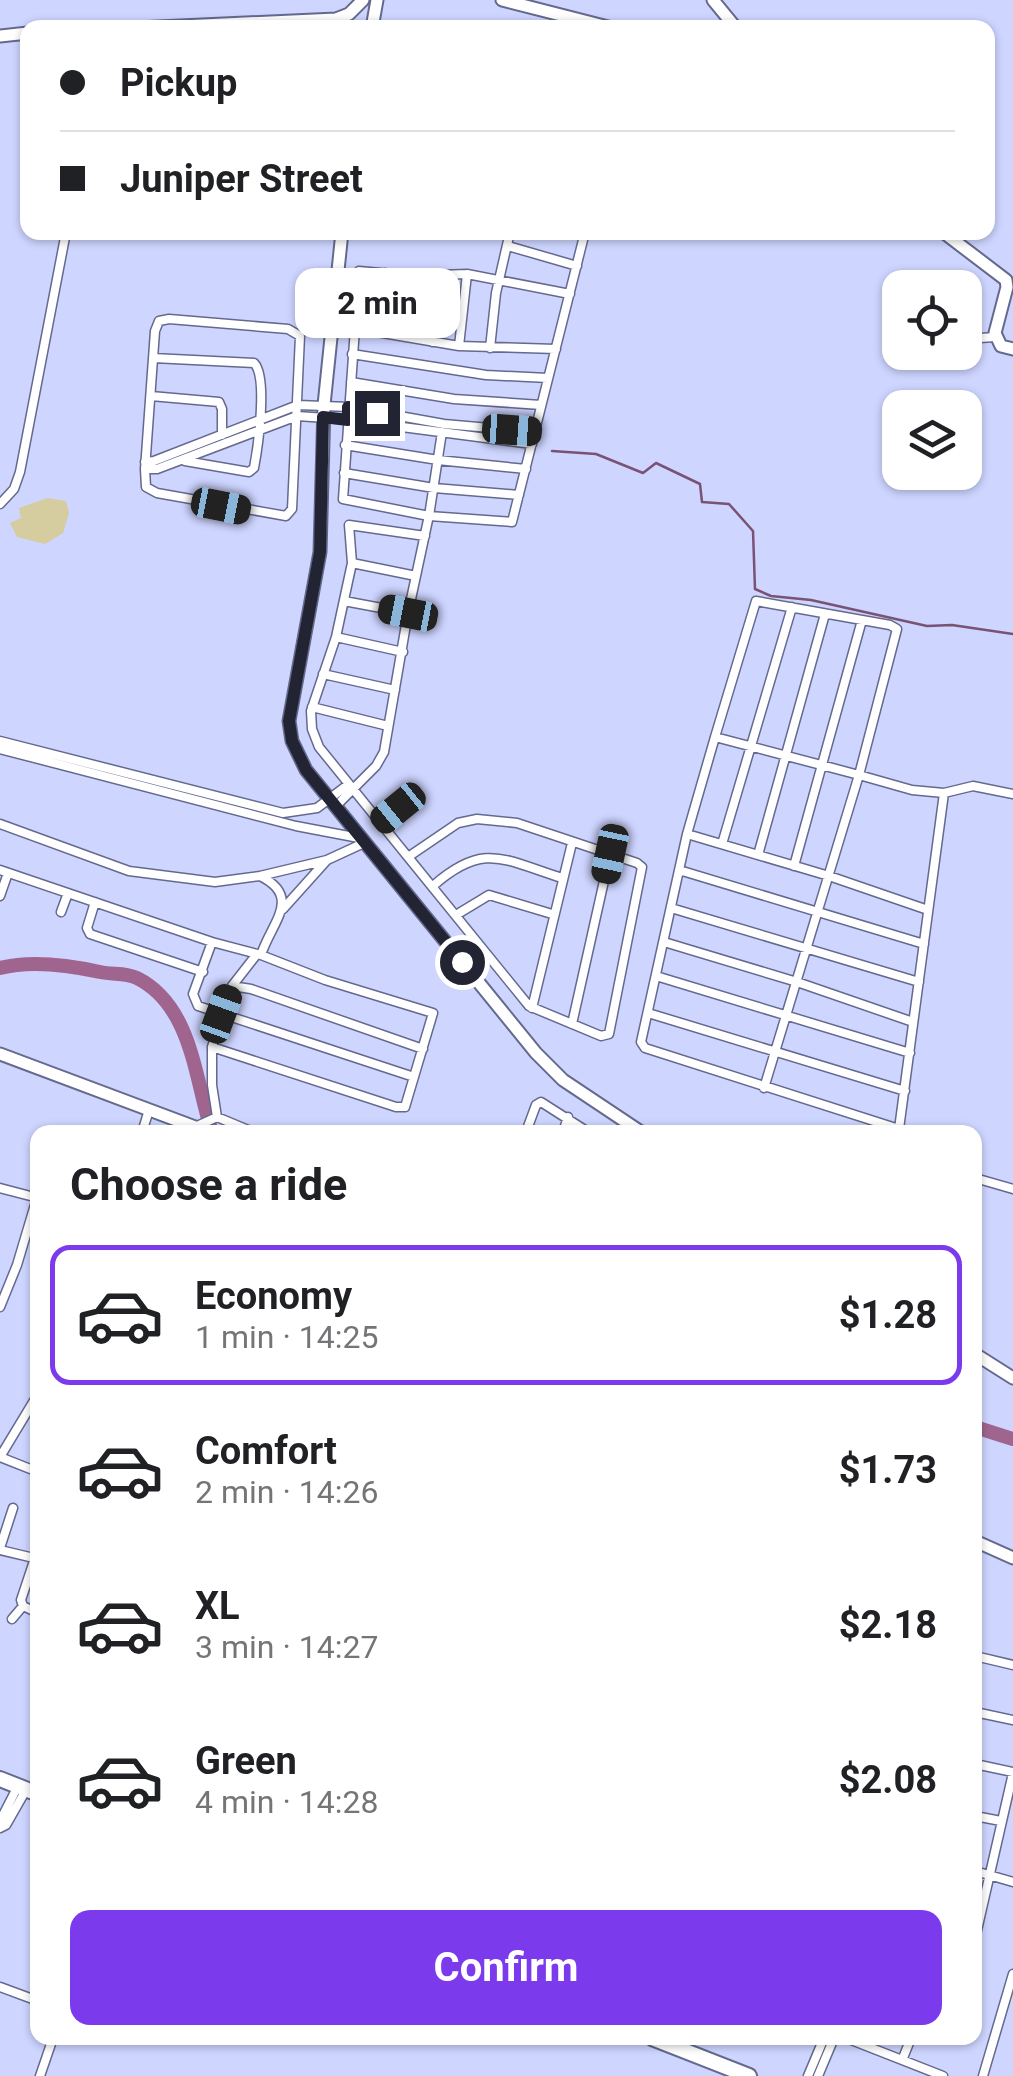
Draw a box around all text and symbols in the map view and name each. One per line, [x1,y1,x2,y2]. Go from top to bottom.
text: Pickup [120,61,237,105]
text: Juniper Street [120,157,363,201]
callout: 2 min [294,268,460,338]
map controls [882,270,982,490]
button: locate [882,270,982,370]
text: 2 min [337,284,418,322]
button: layers [882,390,982,490]
route end [355,391,400,436]
car [481,413,543,447]
car [189,486,253,526]
car [376,593,440,633]
car [365,777,431,839]
car [589,822,631,886]
route start [440,940,485,985]
car [197,981,245,1047]
text: Choose a ride [70,1158,347,1211]
icon: car [75,1270,165,1360]
text: Economy [195,1274,352,1318]
text: $1.28 [839,1293,937,1337]
text: 1 min · 14:25 [195,1318,378,1356]
icon: car [75,1425,165,1515]
text: Comfort [195,1429,337,1473]
text: $1.73 [839,1448,937,1492]
text: 2 min · 14:26 [195,1473,378,1511]
icon: car [75,1580,165,1670]
text: XL [195,1584,240,1628]
text: $2.18 [839,1603,937,1647]
text: 3 min · 14:27 [195,1628,378,1666]
icon: car [75,1735,165,1825]
text: Green [195,1739,297,1783]
text: $2.08 [839,1758,937,1802]
text: 4 min · 14:28 [195,1783,378,1821]
button: Confirm [70,1910,942,2025]

